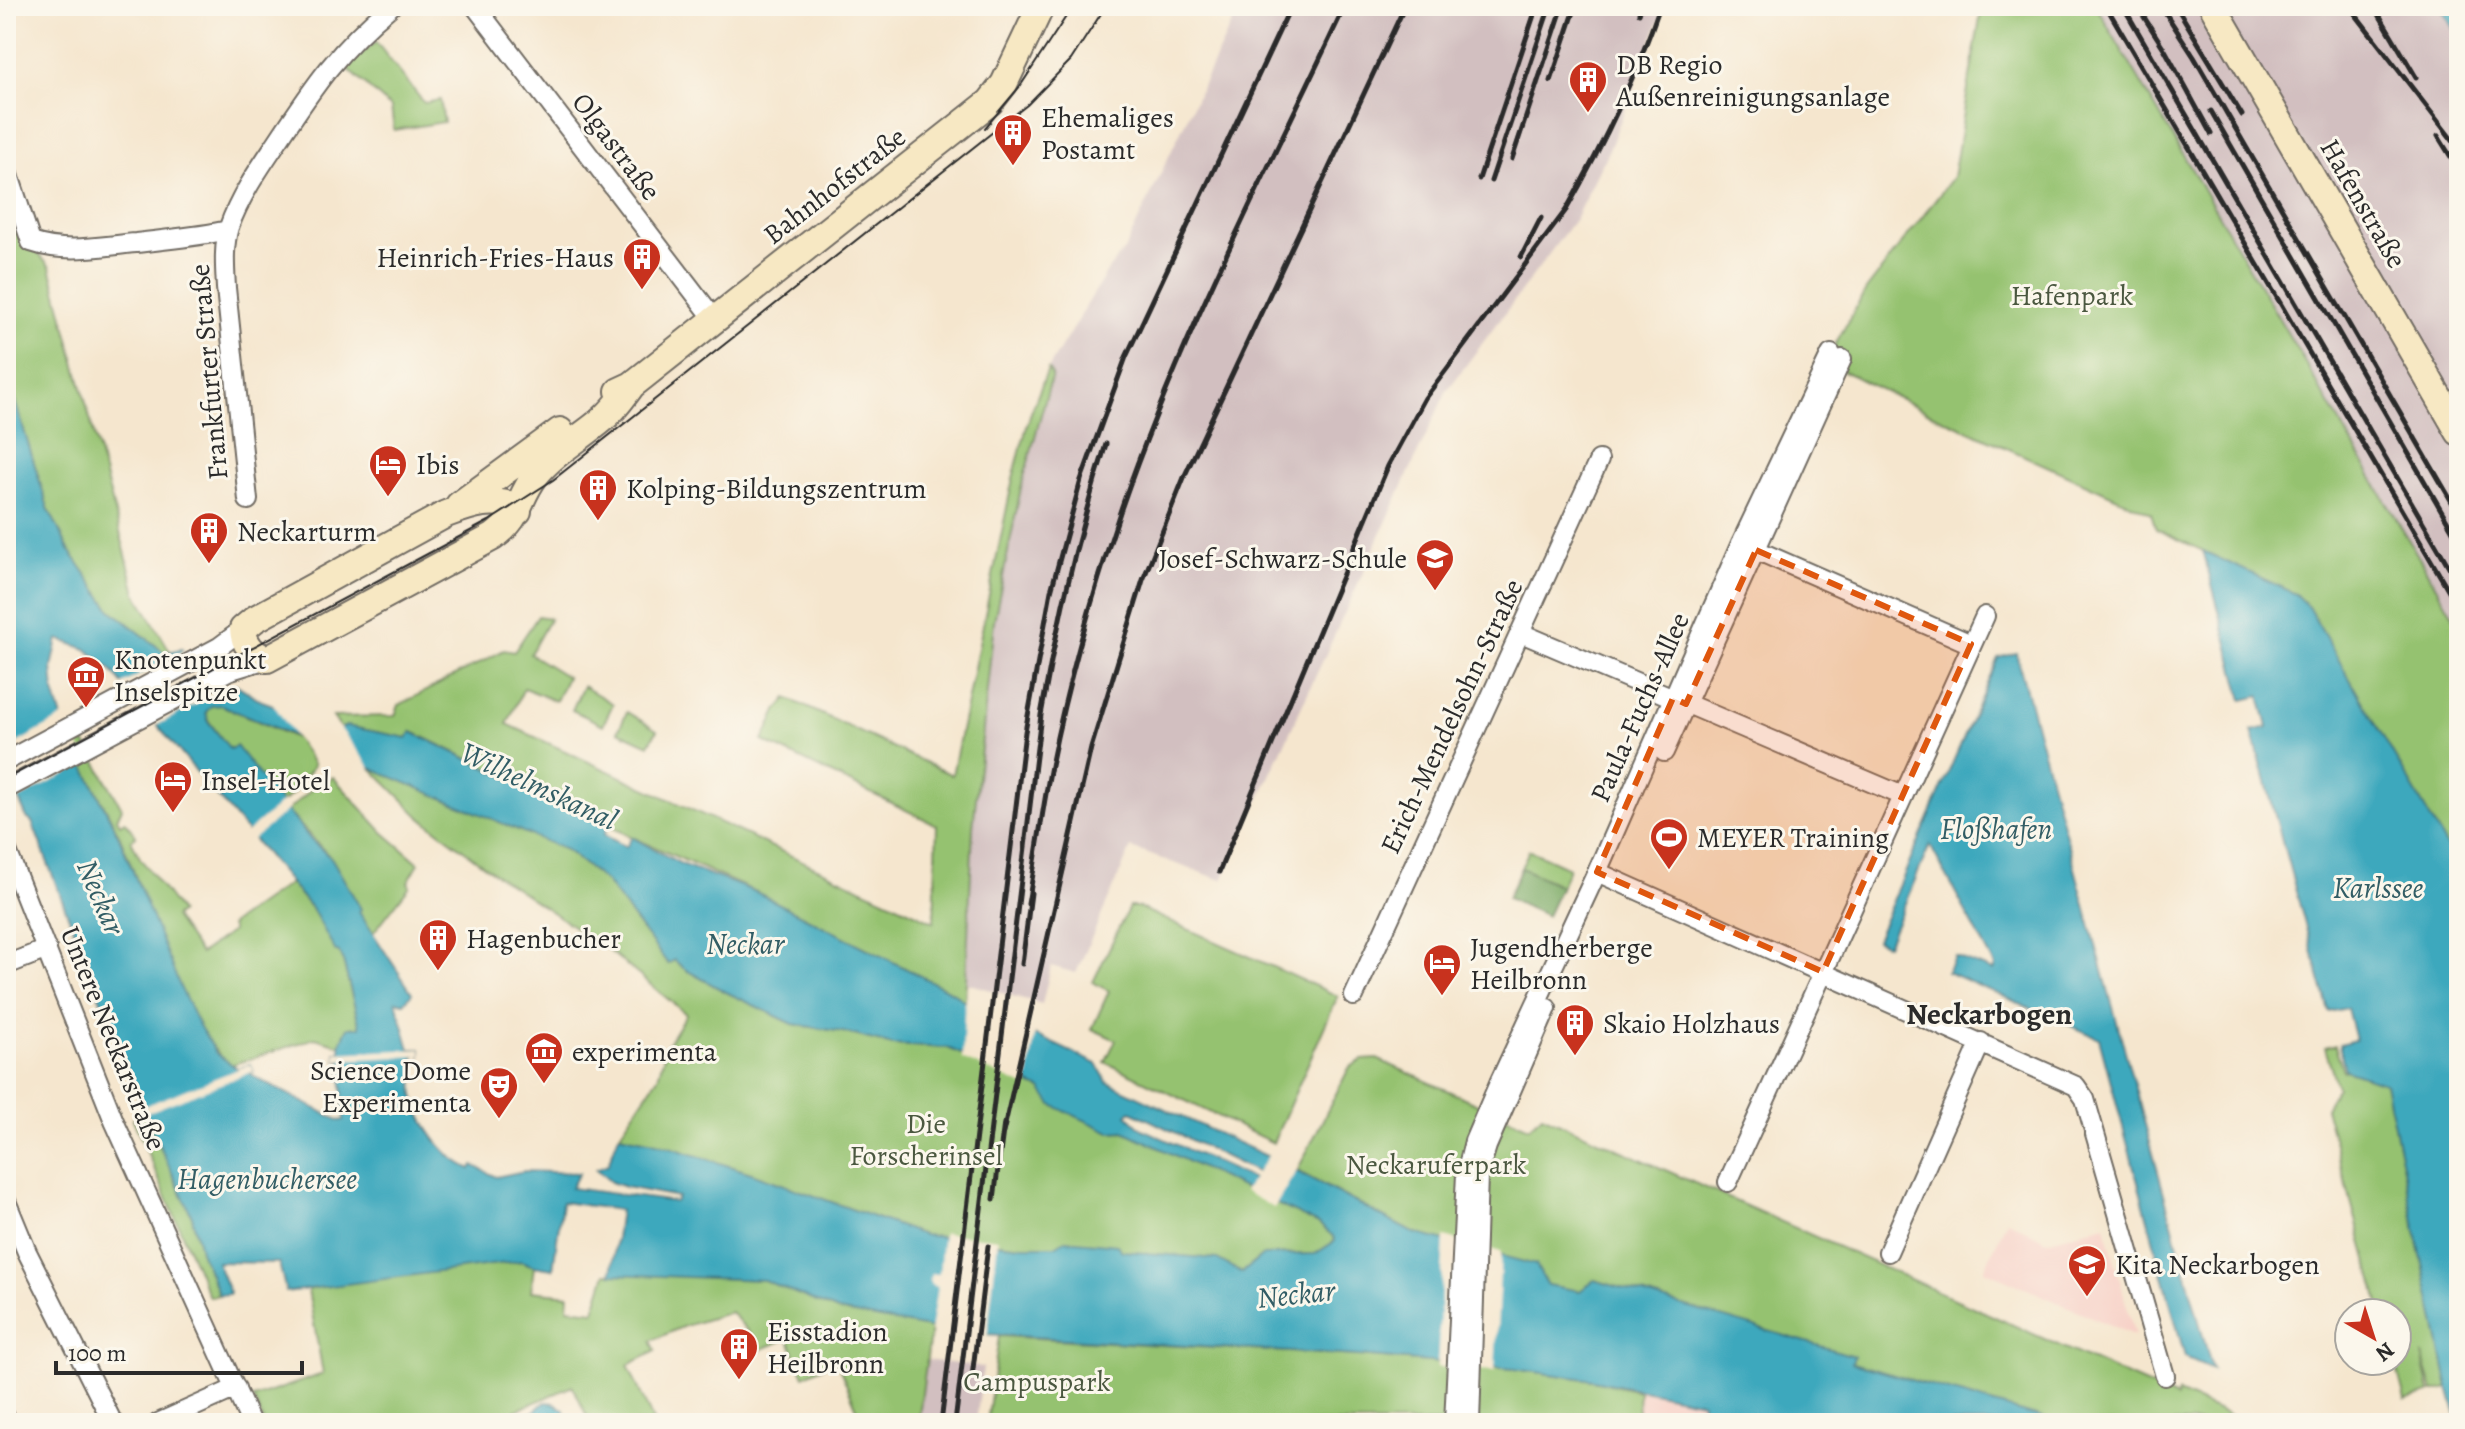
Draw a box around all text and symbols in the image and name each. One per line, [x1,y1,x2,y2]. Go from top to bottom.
place label: DB Regio Außenreinigungsanlage [1615,46,1890,116]
building icon: DB Regio Außenreinigungsanlage [1567,59,1609,114]
street label: Olgastraße [563,85,669,208]
place label: Ehemaliges Postamt [1041,99,1174,169]
building icon: Ehemaliges Postamt [992,112,1034,167]
street label: Bahnhofstraße [755,118,914,253]
street label: Hafenstraße [2311,132,2415,275]
building icon: Heinrich-Fries-Haus [621,236,663,291]
place label: Heinrich-Fries-Haus [376,239,614,277]
street label: Frankfurter Straße [181,262,237,481]
park label: Hafenpark [2011,277,2133,315]
hotel icon: Ibis [367,443,409,498]
place label: Ibis [416,446,459,484]
building icon: Kolping-Bildungszentrum [577,467,619,522]
place label: Kolping-Bildungszentrum [626,470,927,508]
building icon: Neckarturm [188,510,230,565]
place label: Neckarturm [237,513,377,551]
school or university icon: Josef-Schwarz-Schule [1414,537,1456,592]
place label: Josef-Schwarz-Schule [1159,540,1407,578]
street label: Erich-Mendelsohn-Straße [1371,573,1532,860]
street label: Paula-Fuchs-Allee [1581,606,1699,808]
place label: Knotenpunkt Inselspitze [114,641,266,711]
museum icon: Knotenpunkt Inselspitze [65,654,107,709]
water label: Wilhelmskanal [454,732,625,840]
hotel icon: Insel-Hotel [152,759,194,814]
place label: Insel-Hotel [201,762,330,800]
water label: Floßhafen [1940,809,2052,849]
sports icon: MEYER Training [1648,816,1690,871]
place label: MEYER Training [1697,819,1889,857]
water label: Neckar [67,853,135,942]
water label: Karlssee [2333,868,2424,908]
building icon: Hagenbucher [417,917,459,972]
place label: Hagenbucher [466,920,621,958]
street label: Untere Neckarstraße [51,921,175,1156]
water label: Neckar [706,924,786,964]
place label: Jugendherberge Heilbronn [1470,929,1653,999]
hotel icon: Jugendherberge Heilbronn [1421,942,1463,997]
district label: Neckarbogen [1906,994,2072,1034]
building icon: Skaio Holzhaus [1554,1002,1596,1057]
place label: Skaio Holzhaus [1603,1005,1780,1043]
museum icon: experimenta [523,1030,565,1085]
place label: experimenta [572,1033,717,1071]
place label: Science Dome Experimenta [310,1052,471,1122]
theatre icon: Science Dome Experimenta [478,1065,520,1120]
park label: Die Forscherinsel [850,1105,1003,1175]
park label: Neckaruferpark [1346,1146,1526,1184]
water label: Hagenbuchersee [177,1159,357,1199]
school or university icon: Kita Neckarbogen [2066,1243,2108,1298]
place label: Kita Neckarbogen [2115,1246,2320,1284]
water label: Neckar [1255,1270,1339,1318]
north arrow [2333,1297,2413,1377]
place label: Eisstadion Heilbronn [767,1313,888,1383]
scale bar [56,1325,302,1375]
building icon: Eisstadion Heilbronn [718,1326,760,1381]
text: N [2369,1335,2401,1368]
text: 100 m [68,1337,127,1369]
park label: Campuspark [963,1363,1111,1401]

